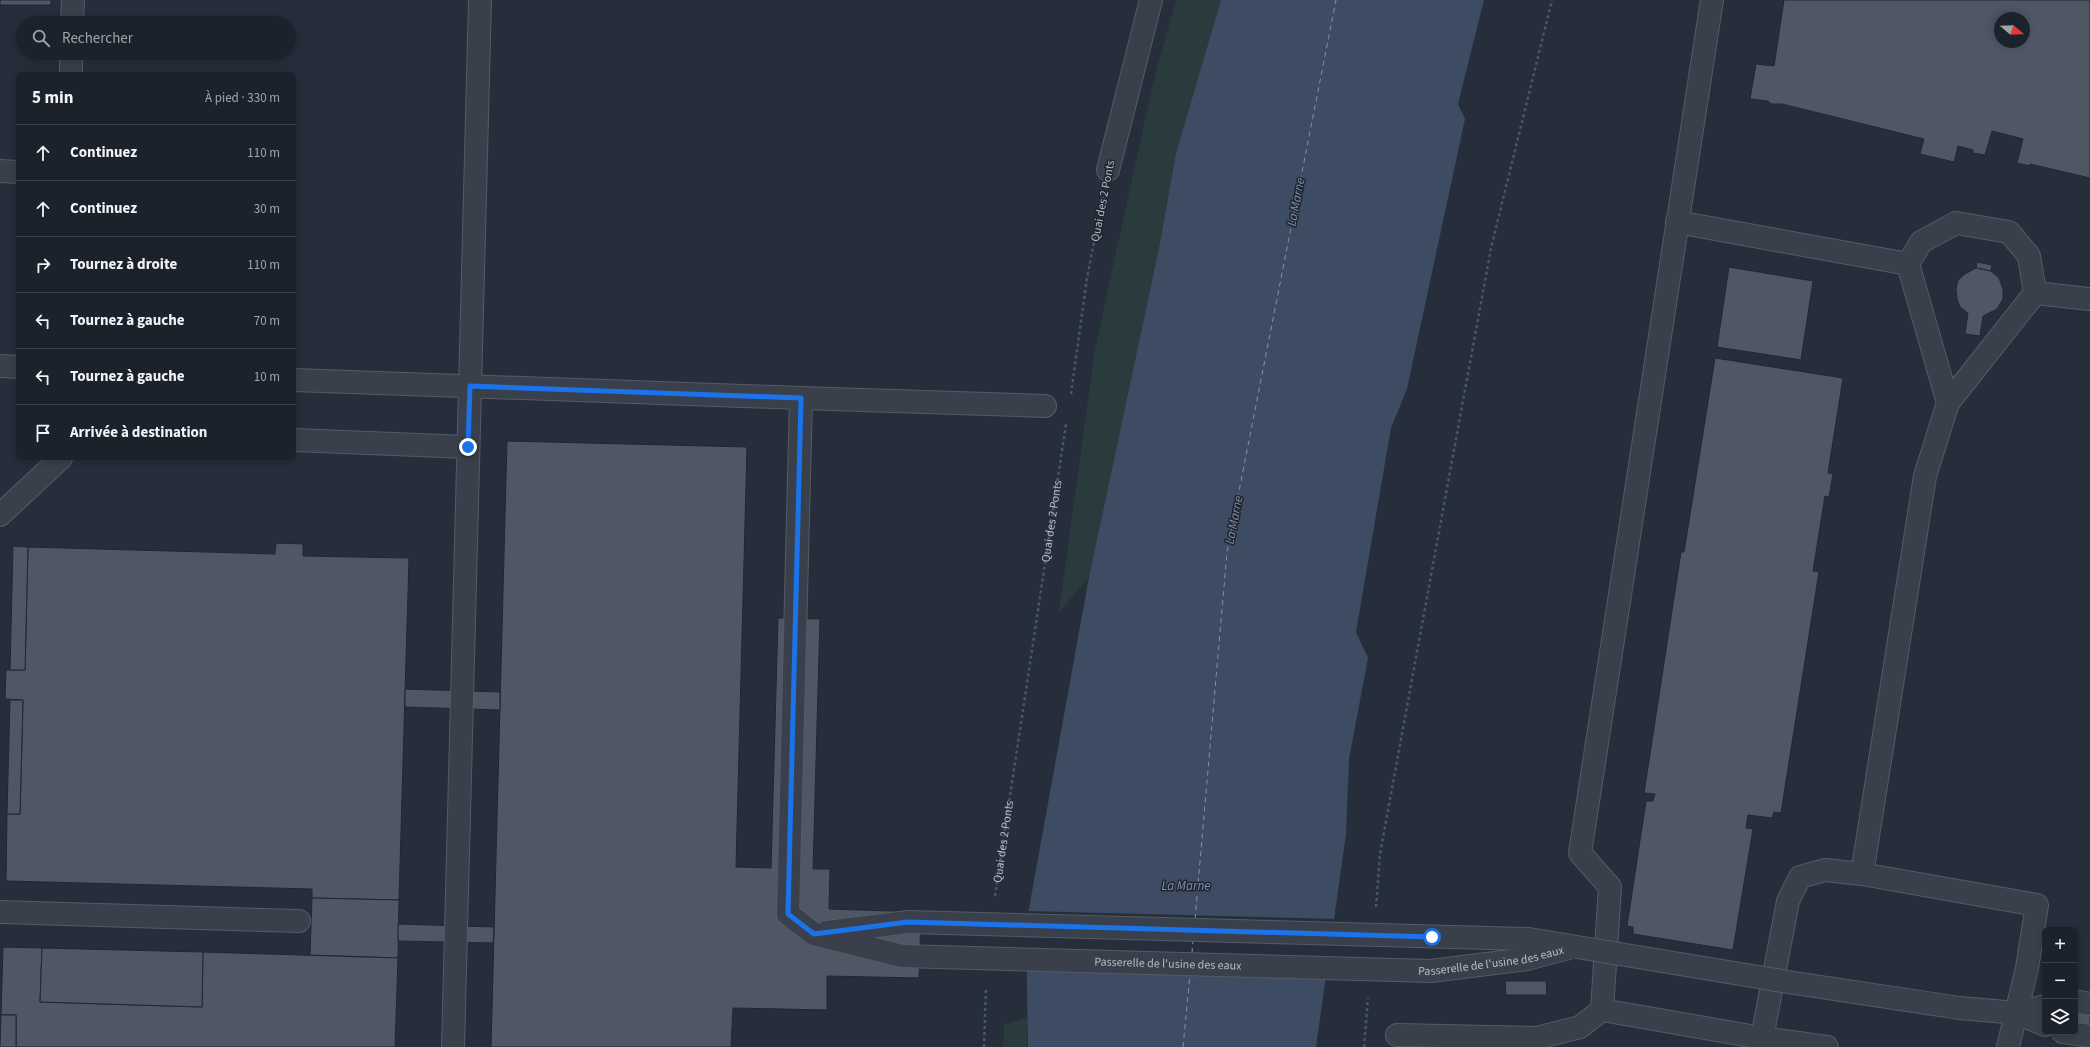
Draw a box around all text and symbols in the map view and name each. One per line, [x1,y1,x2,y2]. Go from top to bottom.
north arrow [1994,12,2030,48]
search box [16,16,296,60]
icon: search [30,27,52,49]
text: Rechercher [62,28,133,49]
text: 5 min [32,86,73,110]
text: À pied · 330 m [205,89,280,107]
icon: ahead [32,142,54,164]
text: Continuez [70,142,137,163]
text: 110 m [247,144,280,162]
street label: Quai des 2 Ponts [1087,159,1119,243]
water label: La Marne [1282,176,1310,228]
icon: ahead [32,198,54,220]
text: Continuez [70,198,137,219]
text: 30 m [254,200,280,218]
icon: right [32,254,54,276]
text: Tournez à droite [70,254,177,275]
text: 110 m [247,256,280,274]
icon: left [32,310,54,332]
text: Tournez à gauche [70,310,185,331]
text: 70 m [254,312,280,330]
icon: left [32,366,54,388]
text: Tournez à gauche [70,366,185,387]
text: 10 m [254,368,280,386]
icon: arrive [32,422,54,444]
text: Arrivée à destination [70,422,207,443]
route end [459,438,477,456]
street label: Quai des 2 Ponts [1037,479,1066,563]
water label: La Marne [1220,494,1248,546]
street label: Quai des 2 Ponts [989,799,1018,884]
water label: La Marne [1161,877,1211,895]
map controls [2042,927,2078,1035]
button: + [2042,927,2078,963]
route start [1423,928,1441,946]
street label: Passerelle de l'usine des eaux [1418,941,1566,979]
street label: Passerelle de l'usine des eaux [1094,953,1242,974]
button: − [2042,963,2078,999]
button: layers [2042,999,2078,1035]

